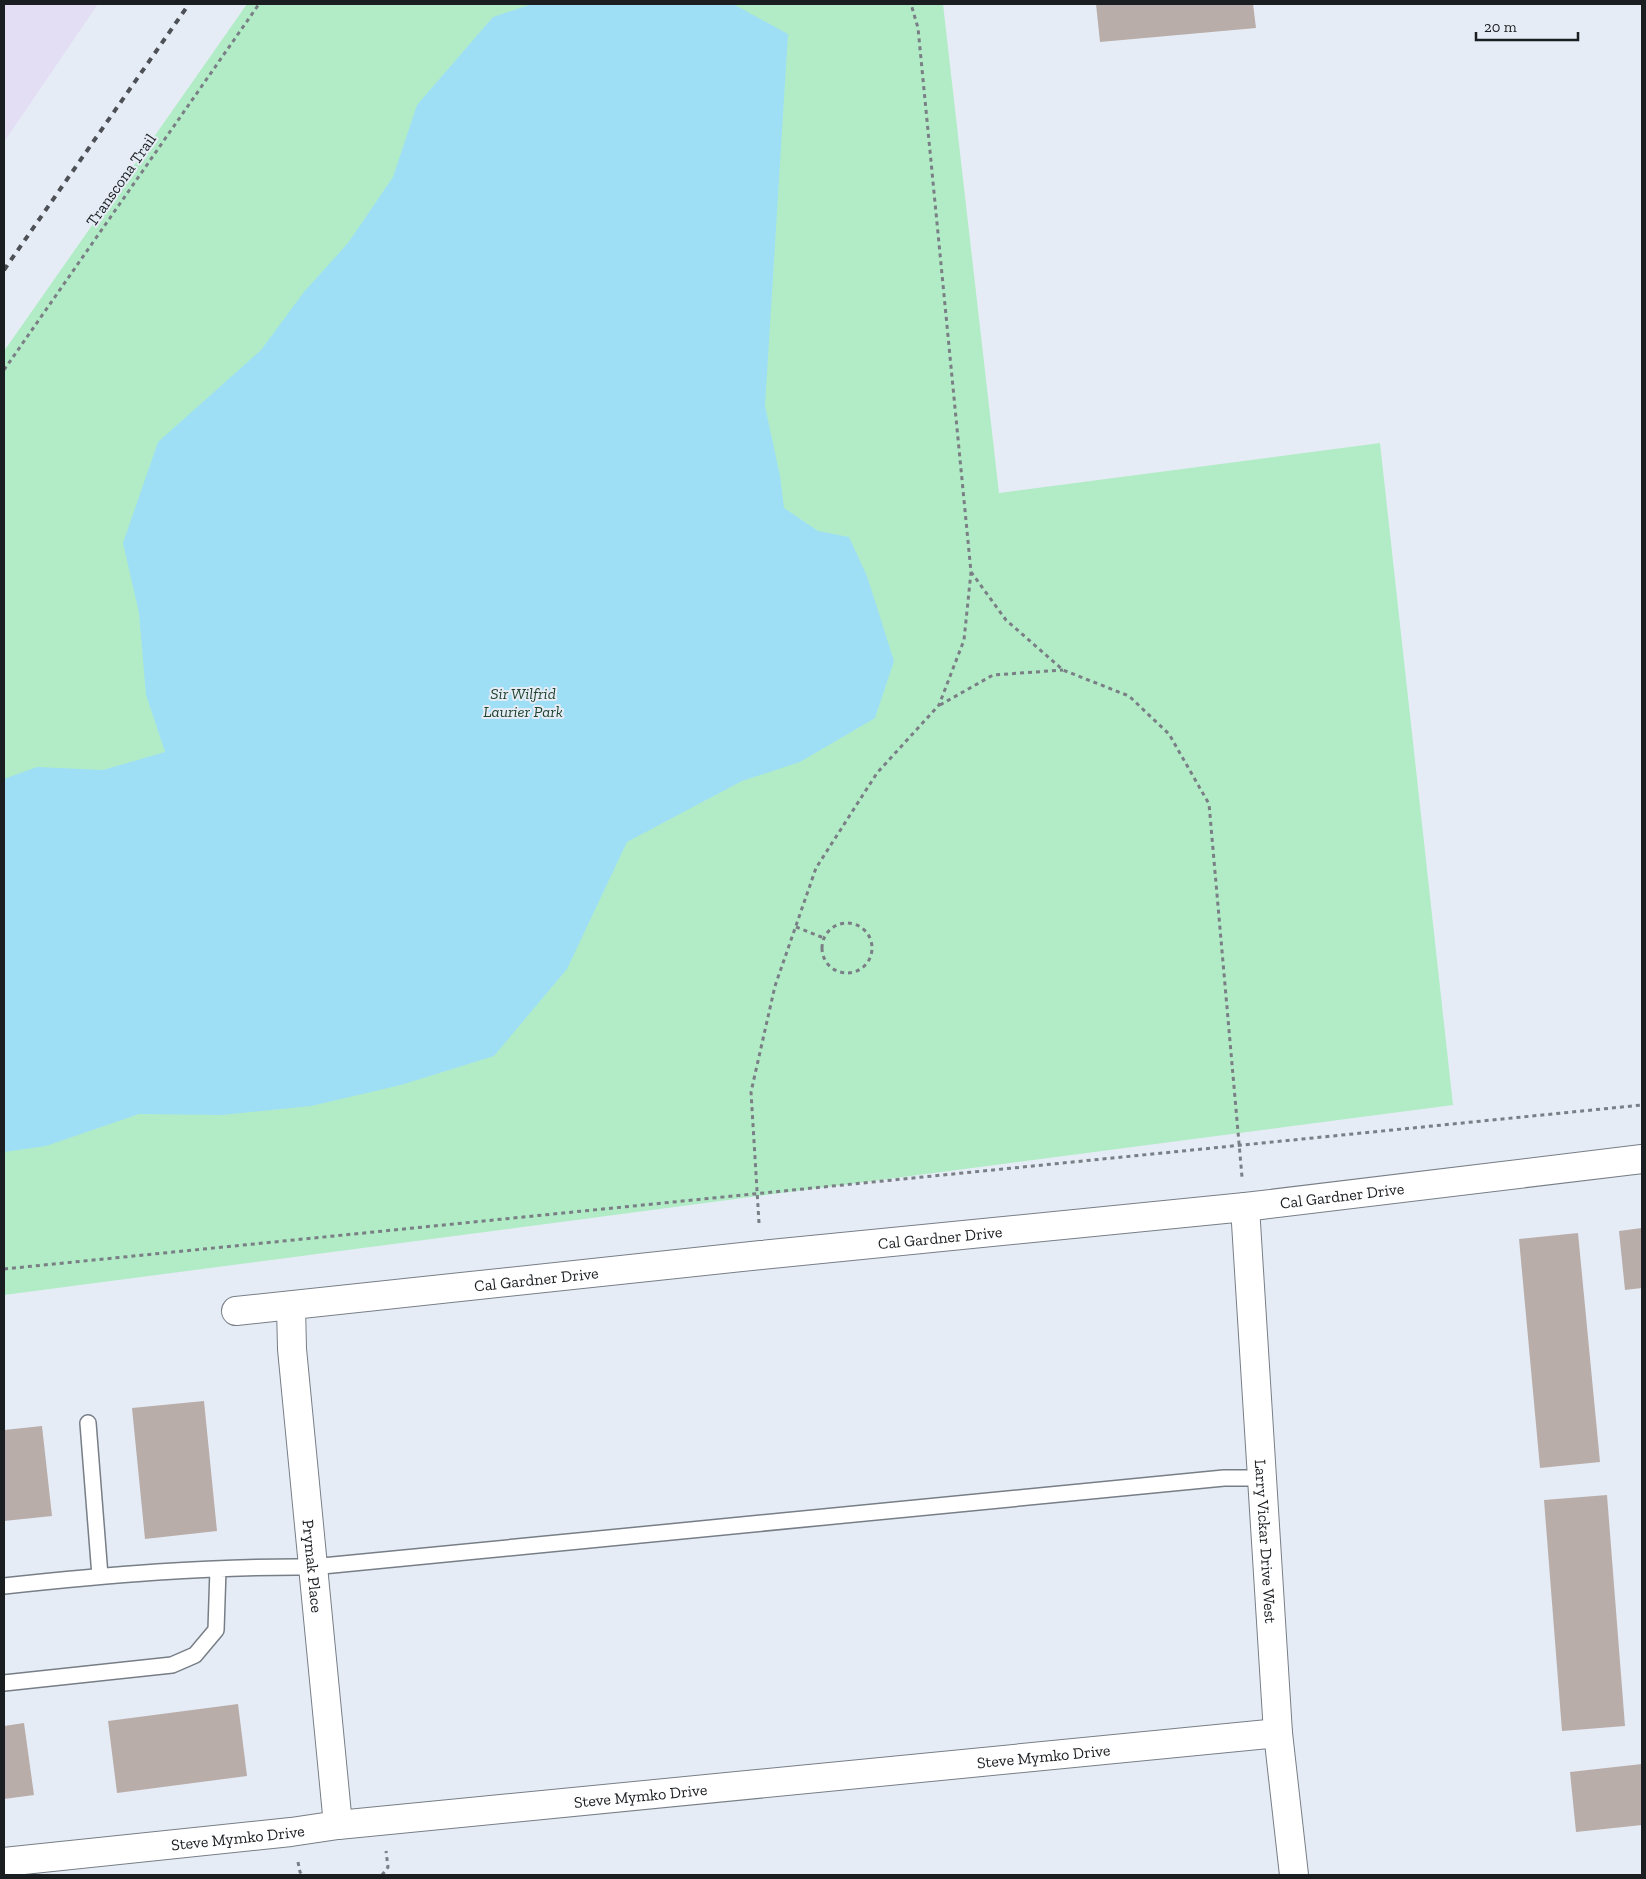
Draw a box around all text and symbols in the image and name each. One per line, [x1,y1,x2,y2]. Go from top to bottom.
scale bar [1476,10,1578,42]
text: 20 m [1484,18,1517,36]
street label: Transcona Trail [82,130,160,230]
park label: Sir Wilfrid Laurier Park [483,684,563,721]
street label: Cal Gardner Drive [1279,1178,1405,1212]
street label: Cal Gardner Drive [877,1222,1003,1253]
street label: Cal Gardner Drive [473,1263,599,1295]
street label: Larry Vickar Drive West [1251,1459,1281,1624]
street label: Prymak Place [299,1518,327,1614]
street label: Steve Mymko Drive [976,1740,1111,1772]
street label: Steve Mymko Drive [573,1779,708,1811]
street label: Steve Mymko Drive [170,1821,306,1854]

